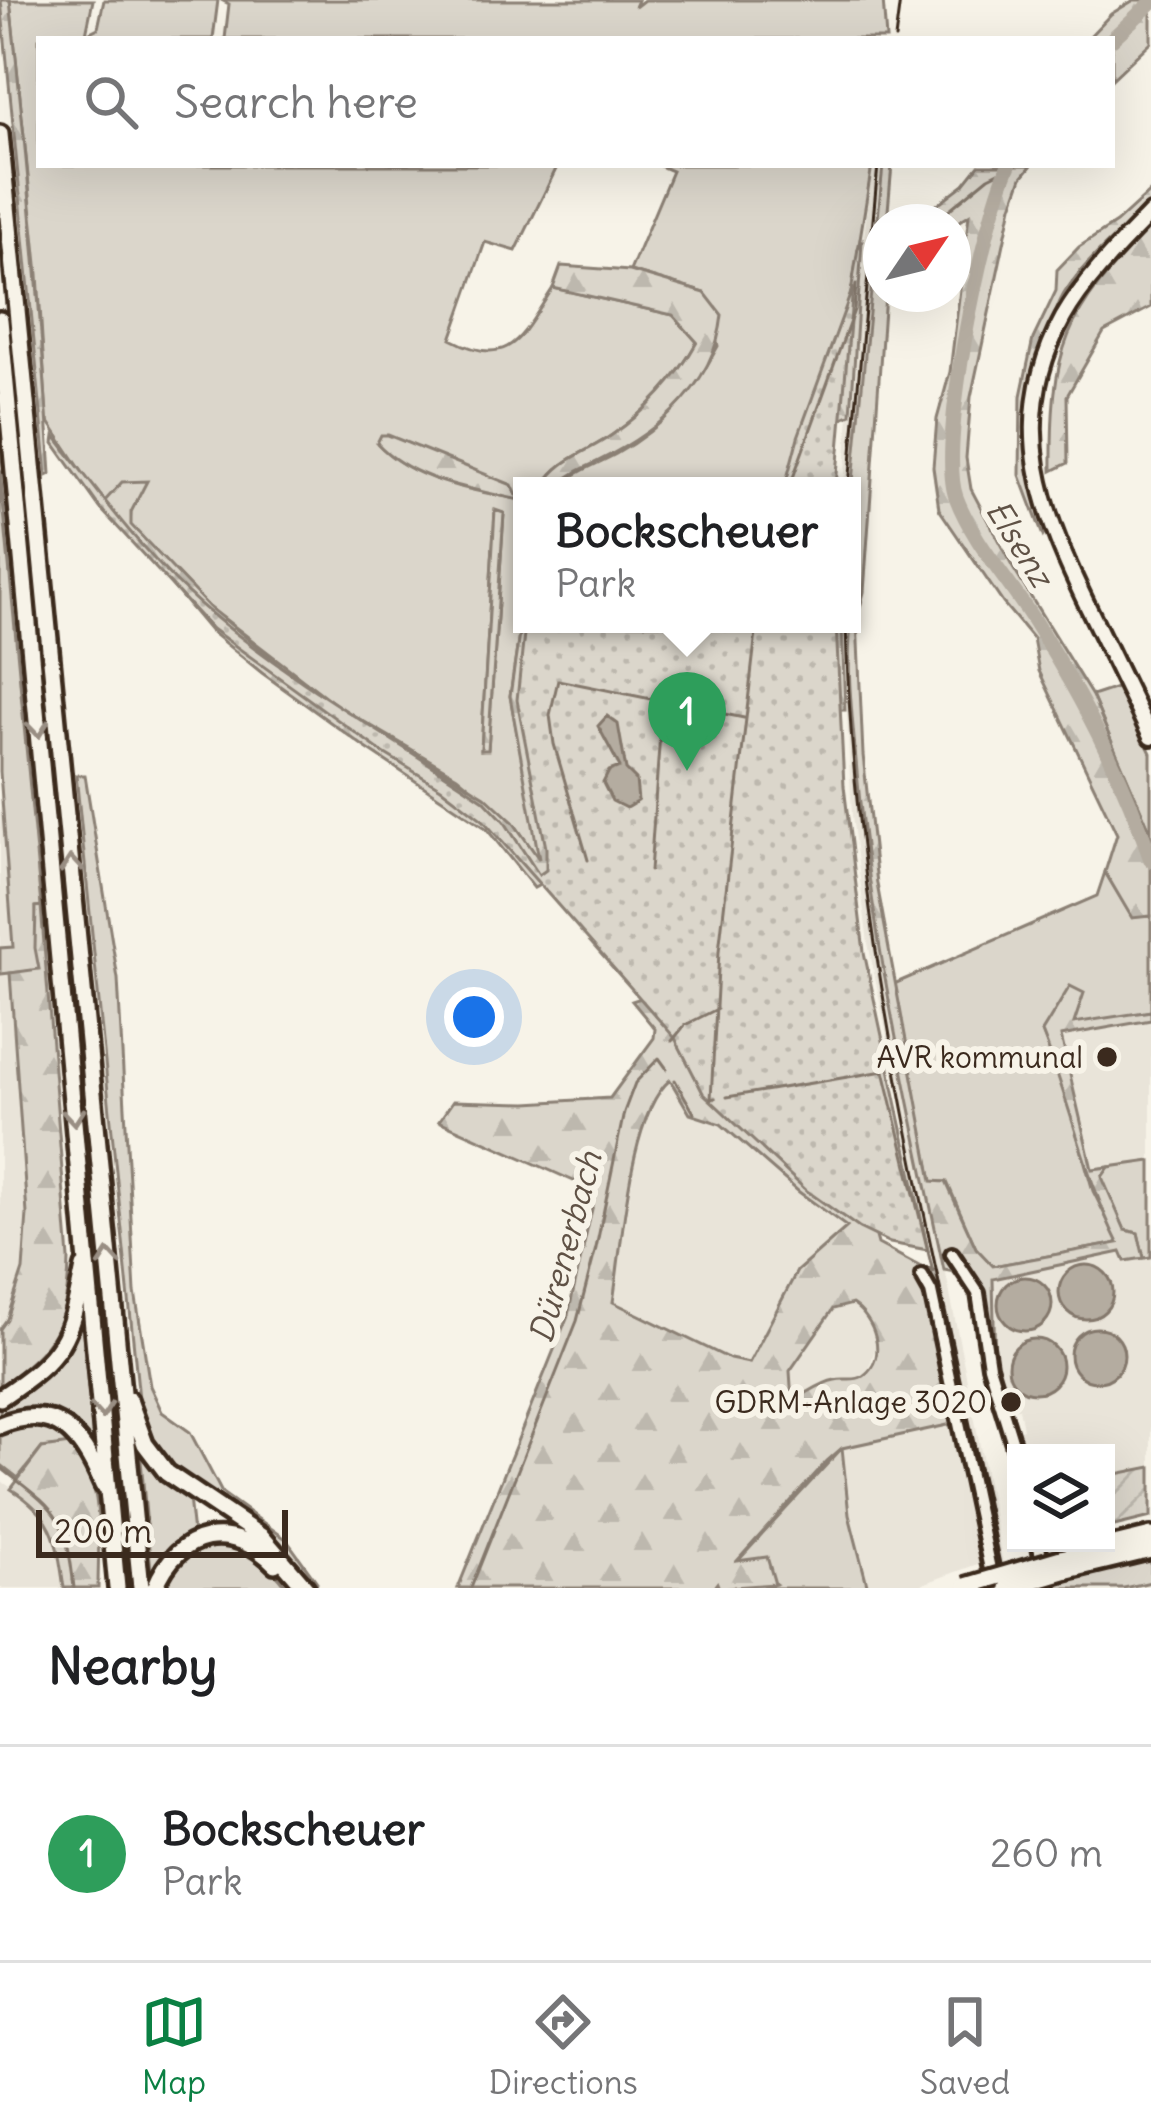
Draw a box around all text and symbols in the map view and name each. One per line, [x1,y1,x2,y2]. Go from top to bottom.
search box [36,36,1115,168]
icon: search [78,69,144,135]
text: Search here [174,74,418,130]
north arrow [863,204,971,312]
popup [513,477,861,633]
water label: Elsenz [977,492,1065,597]
text: Bockscheuer [556,503,818,559]
text: Park [556,559,636,608]
pin: 1 [648,672,726,771]
one-way arrow [25,720,50,739]
one-way arrow [59,854,84,873]
your location [444,987,504,1047]
place label: AVR kommunal [877,1038,1083,1076]
marker: AVR kommunal [1094,1044,1120,1070]
one-way arrow [61,1107,86,1126]
water label: Dürenerbach [519,1146,611,1347]
one-way arrow [97,1248,122,1267]
place label: GDRM-Anlage 3020 [714,1383,987,1421]
marker: GDRM-Anlage 3020 [998,1389,1024,1415]
one-way arrow [89,1401,114,1420]
map controls [1007,1444,1115,1552]
button: layers [1007,1444,1115,1552]
scale bar [36,1504,288,1557]
text: 200 m [54,1510,152,1552]
text: Nearby [48,1634,217,1698]
text: Bockscheuer [162,1801,425,1857]
text: 1 [79,1829,95,1878]
text: 260 m [990,1829,1103,1878]
text: Park [162,1857,243,1906]
tab: Map [141,1989,207,2103]
tab: Directions [489,1989,638,2103]
tab: Saved [920,1989,1010,2103]

